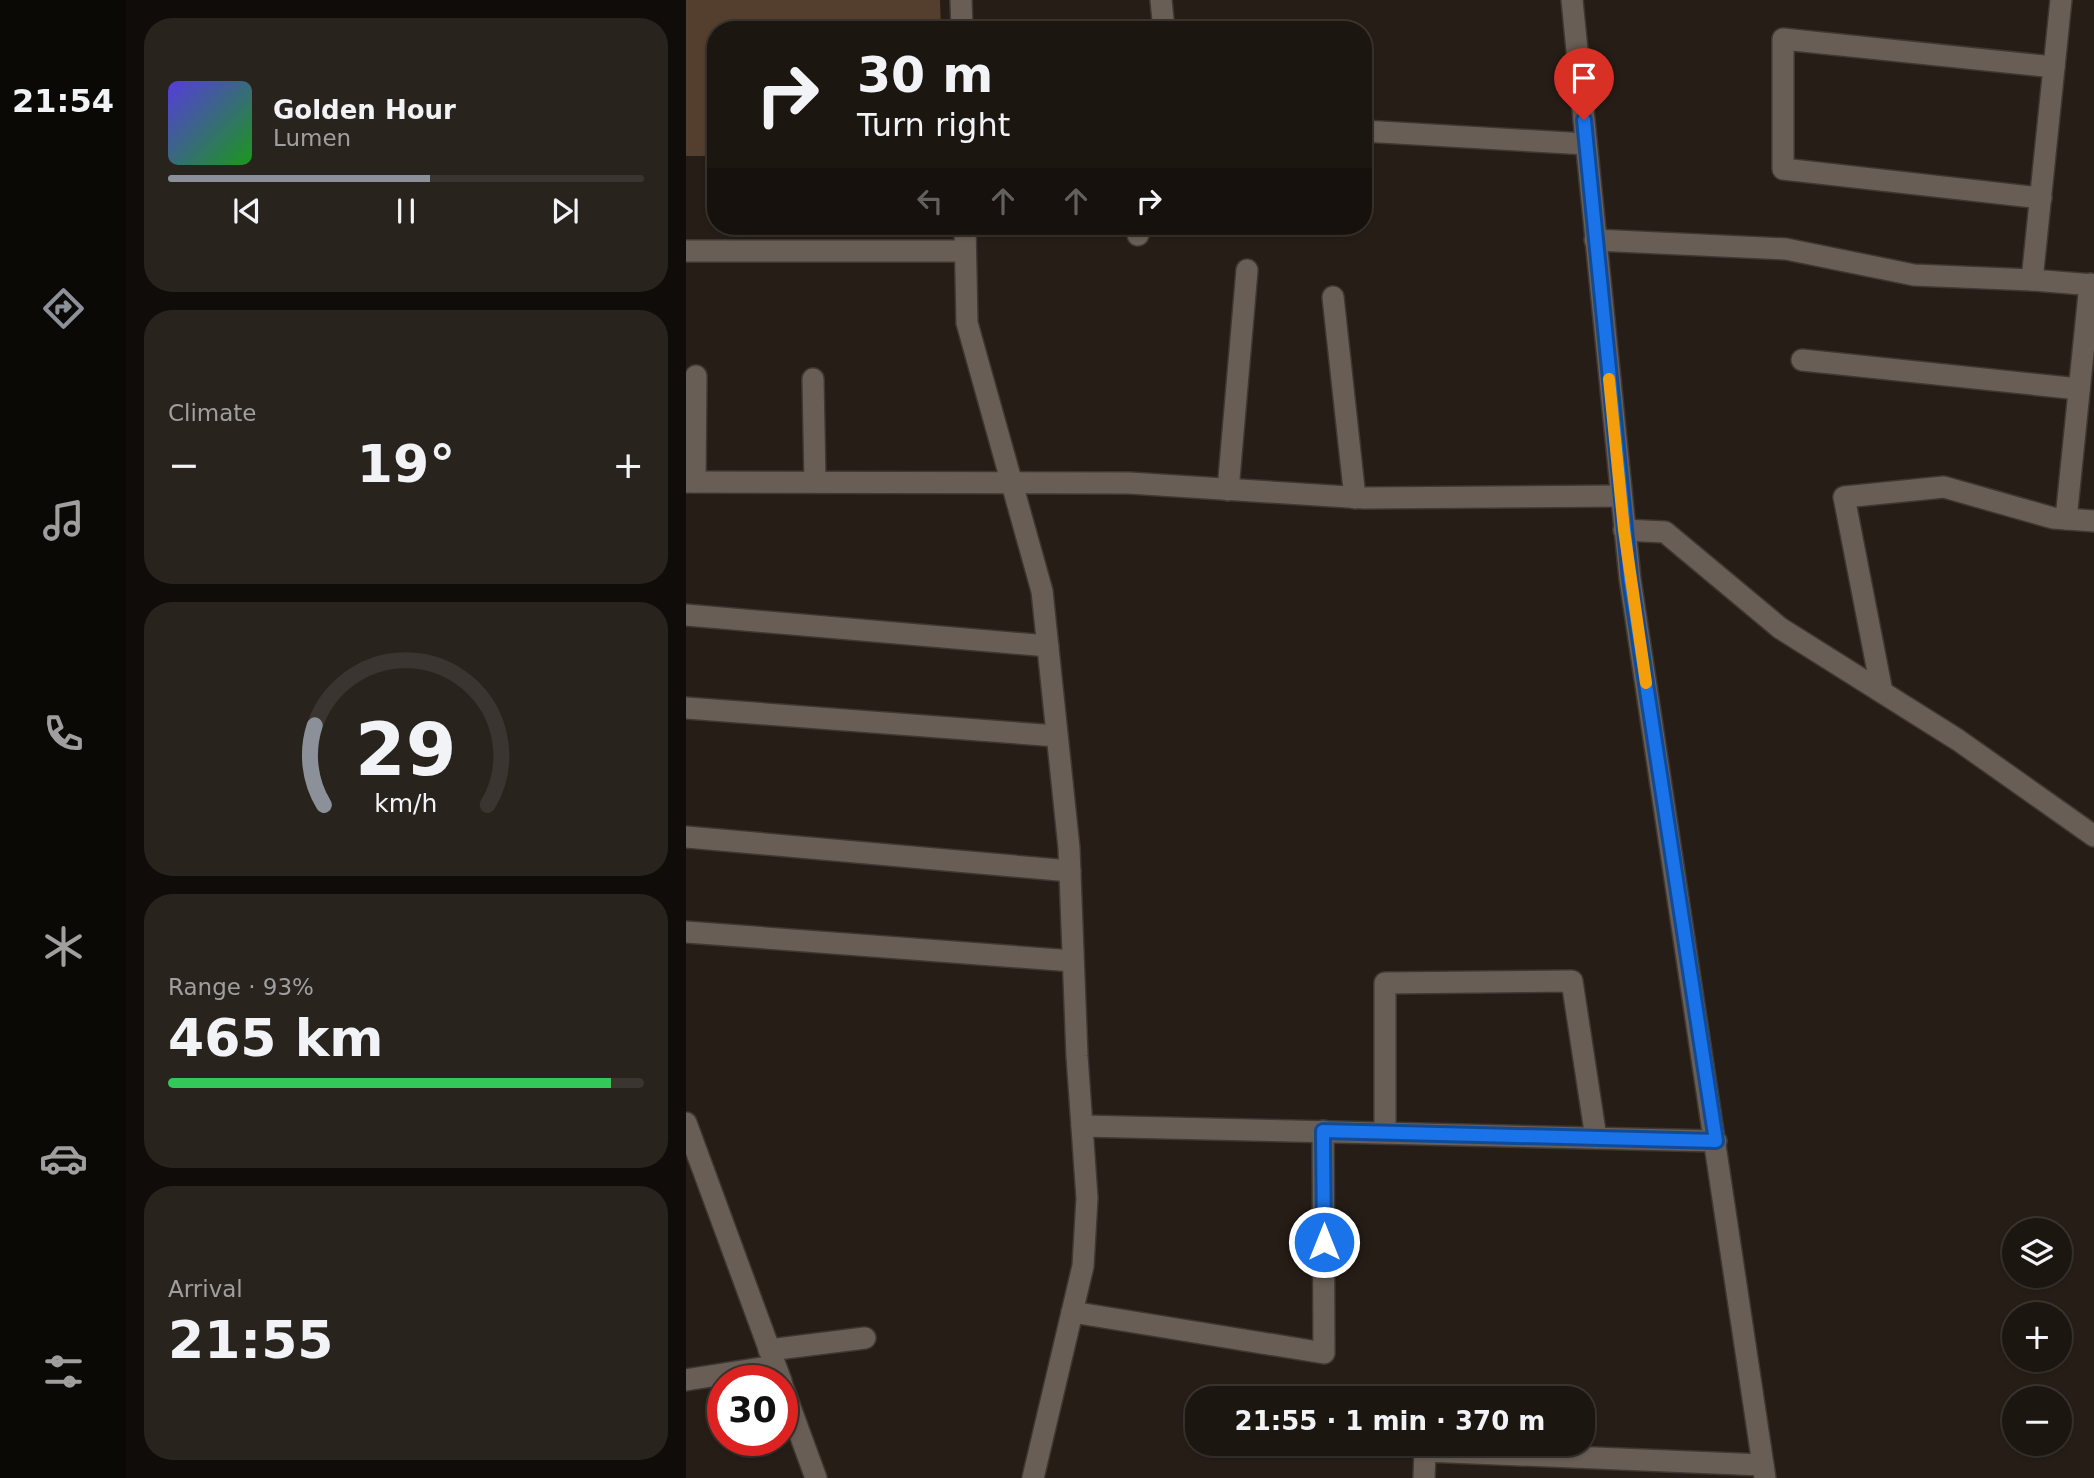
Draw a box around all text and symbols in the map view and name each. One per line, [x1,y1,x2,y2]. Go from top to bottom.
text: 30 m [857,47,993,104]
pin [1554,48,1614,120]
icon: right [742,49,833,140]
icon: arrive [1565,59,1603,97]
text: 21:54 [12,82,114,120]
text: Golden Hour [273,95,456,125]
text: Turn right [857,106,1010,144]
text: Lumen [273,125,351,151]
icon: left [911,182,949,220]
icon: ahead [984,182,1022,220]
icon: ahead [1057,182,1095,220]
icon: right [1130,182,1168,220]
icon: previous [228,192,266,230]
icon: pause [387,192,425,230]
icon: next [546,192,584,230]
icon: directions [39,284,88,333]
text: Climate [168,400,257,426]
text: 19° [357,434,455,494]
text: − [168,443,200,487]
text: + [612,443,644,487]
icon: music [39,496,88,545]
text: 29 [355,707,457,792]
icon: phone [39,709,88,758]
text: km/h [374,789,438,818]
icon: climate [39,922,88,971]
text: Range · 93% [168,974,314,1000]
text: 465 km [168,1008,383,1068]
icon: car [39,1134,88,1183]
position arrow [1287,1205,1361,1279]
map controls [2002,1218,2072,1456]
button: layers [2002,1218,2072,1288]
text: Arrival [168,1276,243,1302]
button: + [2002,1302,2072,1372]
text: 21:55 [168,1310,334,1370]
icon: filters [39,1347,88,1396]
speed limit sign: 30 [707,1365,798,1456]
button: − [2002,1386,2072,1456]
text: 21:55 · 1 min · 370 m [1235,1406,1545,1436]

